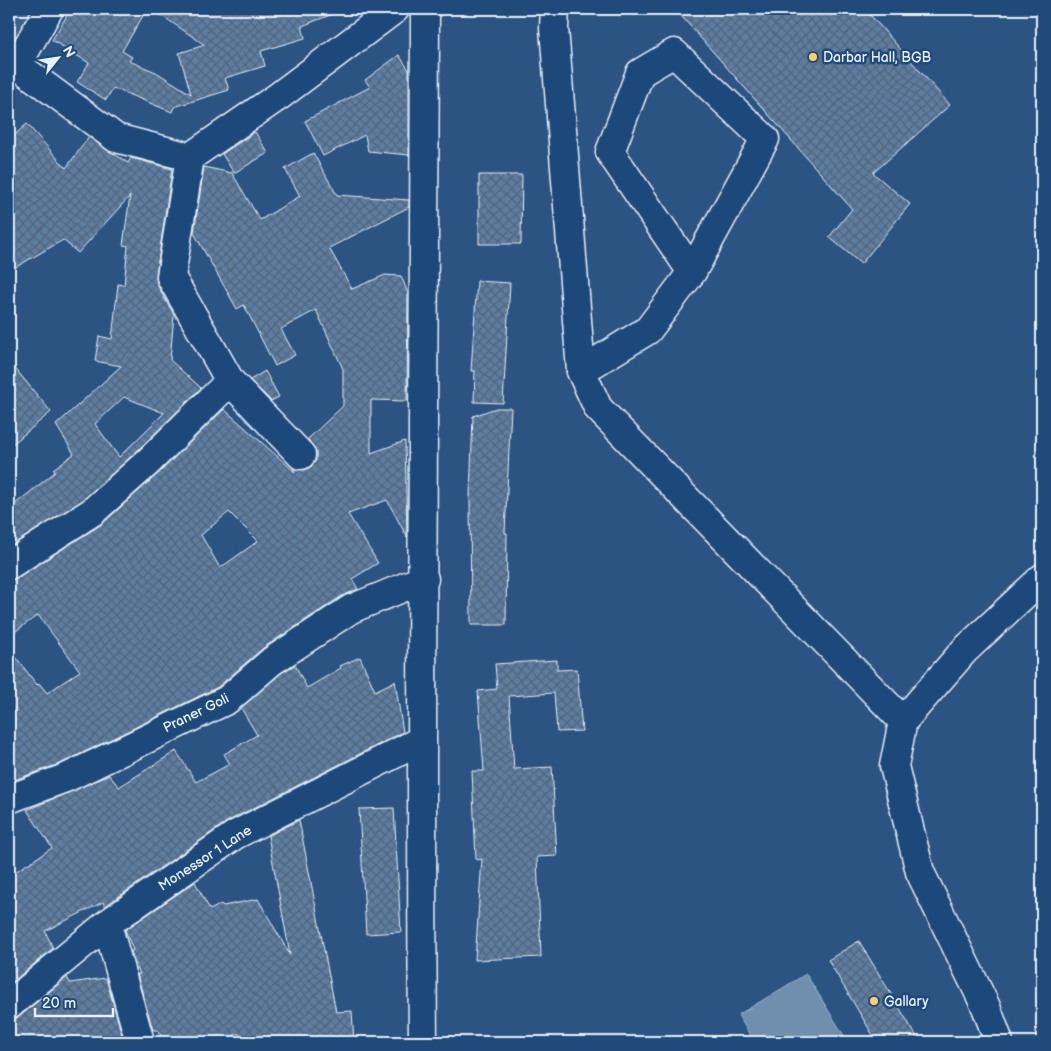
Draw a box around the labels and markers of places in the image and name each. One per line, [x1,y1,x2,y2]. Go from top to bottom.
place label: Darbar Hall, BGB [823,49,931,66]
marker: Darbar Hall, BGB [807,51,819,63]
place label: Gallary [884,993,929,1010]
marker: Gallary [868,995,880,1007]

